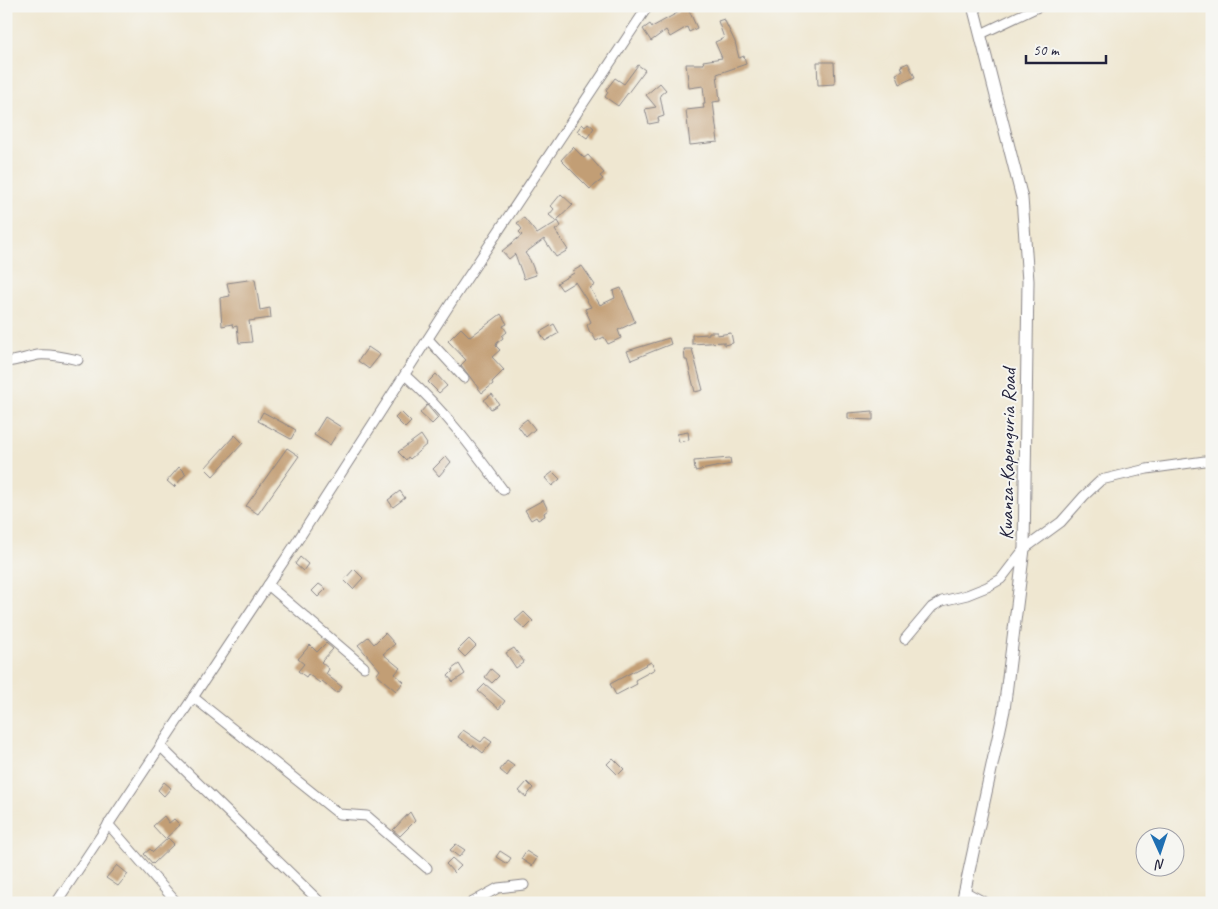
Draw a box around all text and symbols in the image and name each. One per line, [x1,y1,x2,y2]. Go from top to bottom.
scale bar [1026,32,1106,64]
text: 50 m [1033,41,1060,60]
street label: Kwanza-Kapenguria Road [994,365,1022,540]
north arrow [1136,826,1186,876]
text: N [1154,856,1165,873]

